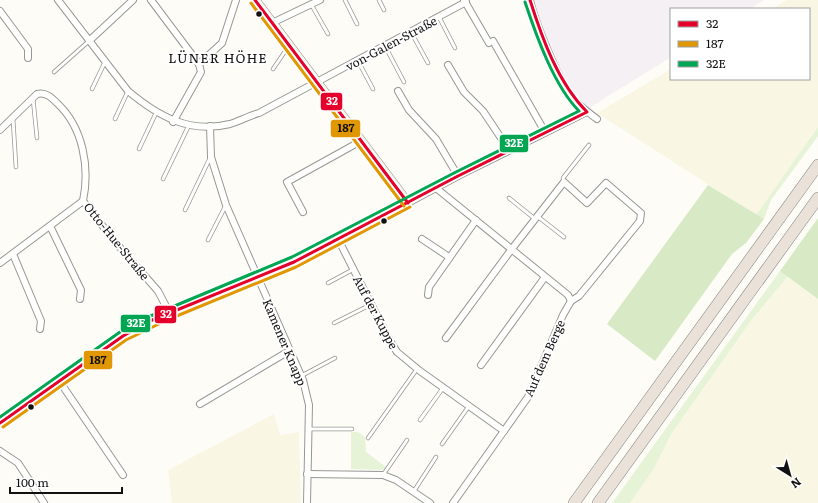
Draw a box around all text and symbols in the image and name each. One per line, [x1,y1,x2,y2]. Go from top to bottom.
legend [670,8,810,80]
unlabelled marker [254,9,264,19]
street label: von-Galen-Straße [342,11,440,75]
text: 32 [706,14,718,32]
text: 187 [706,34,723,52]
district label: LÜNER HÖHE [168,48,268,67]
text: 32E [706,54,726,72]
line badge: 32 [320,92,343,111]
text: 32 [326,92,338,108]
line badge: 187 [330,119,361,138]
text: 187 [338,119,354,135]
line badge: 32E [499,134,529,153]
text: 32E [504,134,524,150]
street label: Otto-Hue-Straße [80,198,154,284]
unlabelled marker [379,216,389,226]
street label: Auf der Kuppe [349,272,403,352]
street label: Kamener Knapp [259,296,311,388]
line badge: 32 [154,305,177,324]
text: 32 [160,305,172,321]
line badge: 32E [120,314,151,333]
text: 32E [126,314,146,330]
street label: Auf dem Berge [519,317,569,399]
line badge: 187 [83,350,113,370]
text: 187 [90,351,106,367]
unlabelled marker [26,402,36,412]
north arrow [770,455,810,495]
scale bar [10,469,122,495]
text: 100 m [16,473,49,491]
text: N [788,475,805,493]

